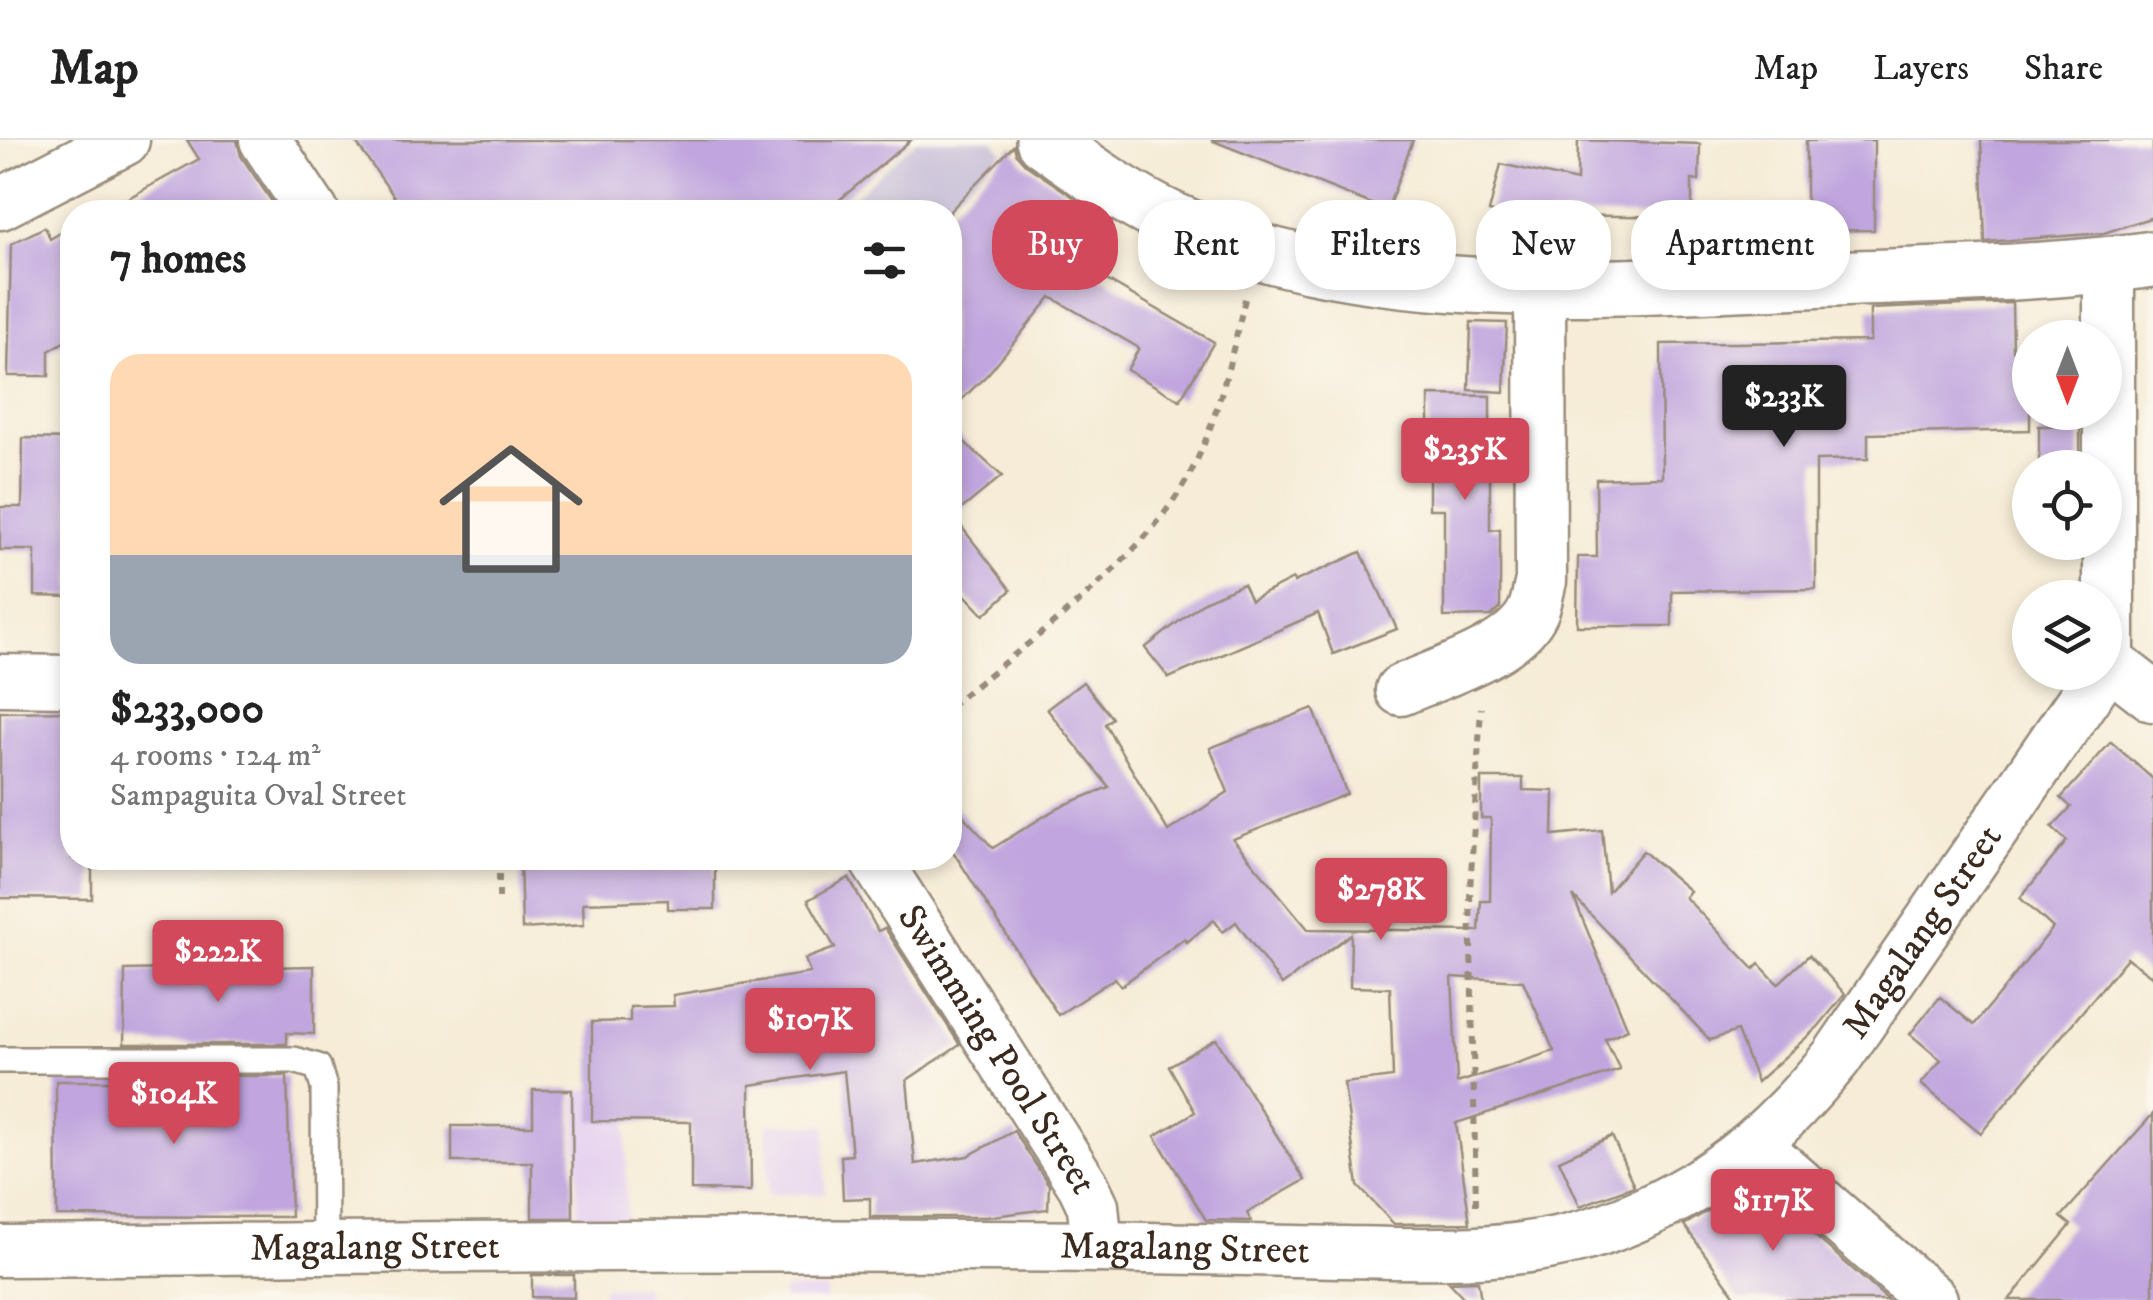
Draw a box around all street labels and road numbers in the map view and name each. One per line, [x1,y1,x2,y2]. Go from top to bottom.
street label: Magalang Street [1832,816,2013,1048]
street label: Swimming Pool Street [886,896,1108,1202]
street label: Magalang Street [250,1223,500,1273]
street label: Magalang Street [1060,1223,1310,1275]

